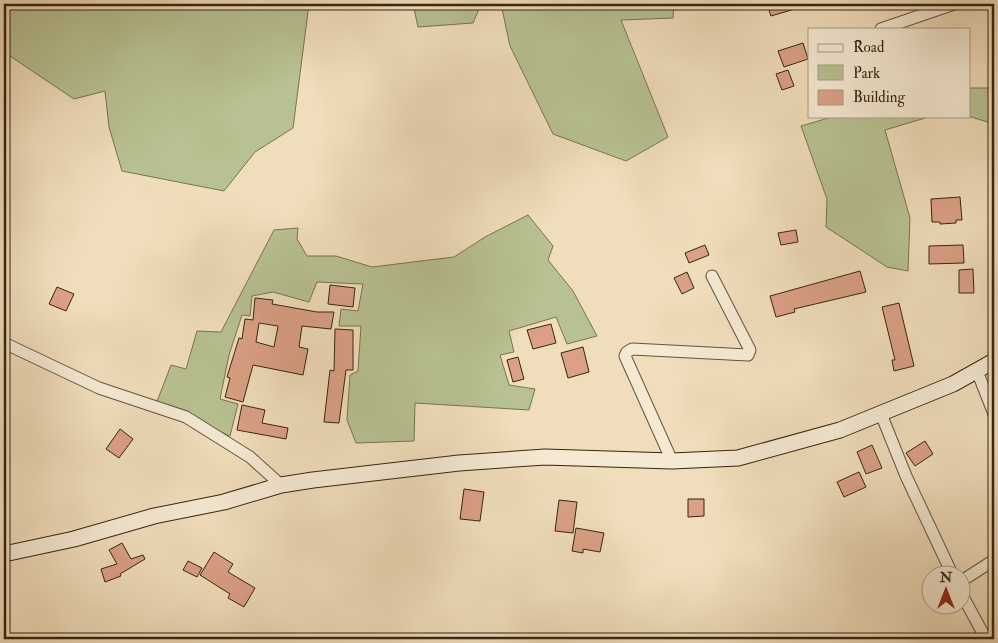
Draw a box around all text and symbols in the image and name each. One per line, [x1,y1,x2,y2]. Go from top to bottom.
legend [808,28,970,118]
text: Road [853,38,885,57]
text: Park [853,64,880,83]
text: Building [853,88,905,107]
north arrow [920,566,970,616]
text: N [939,569,953,586]

